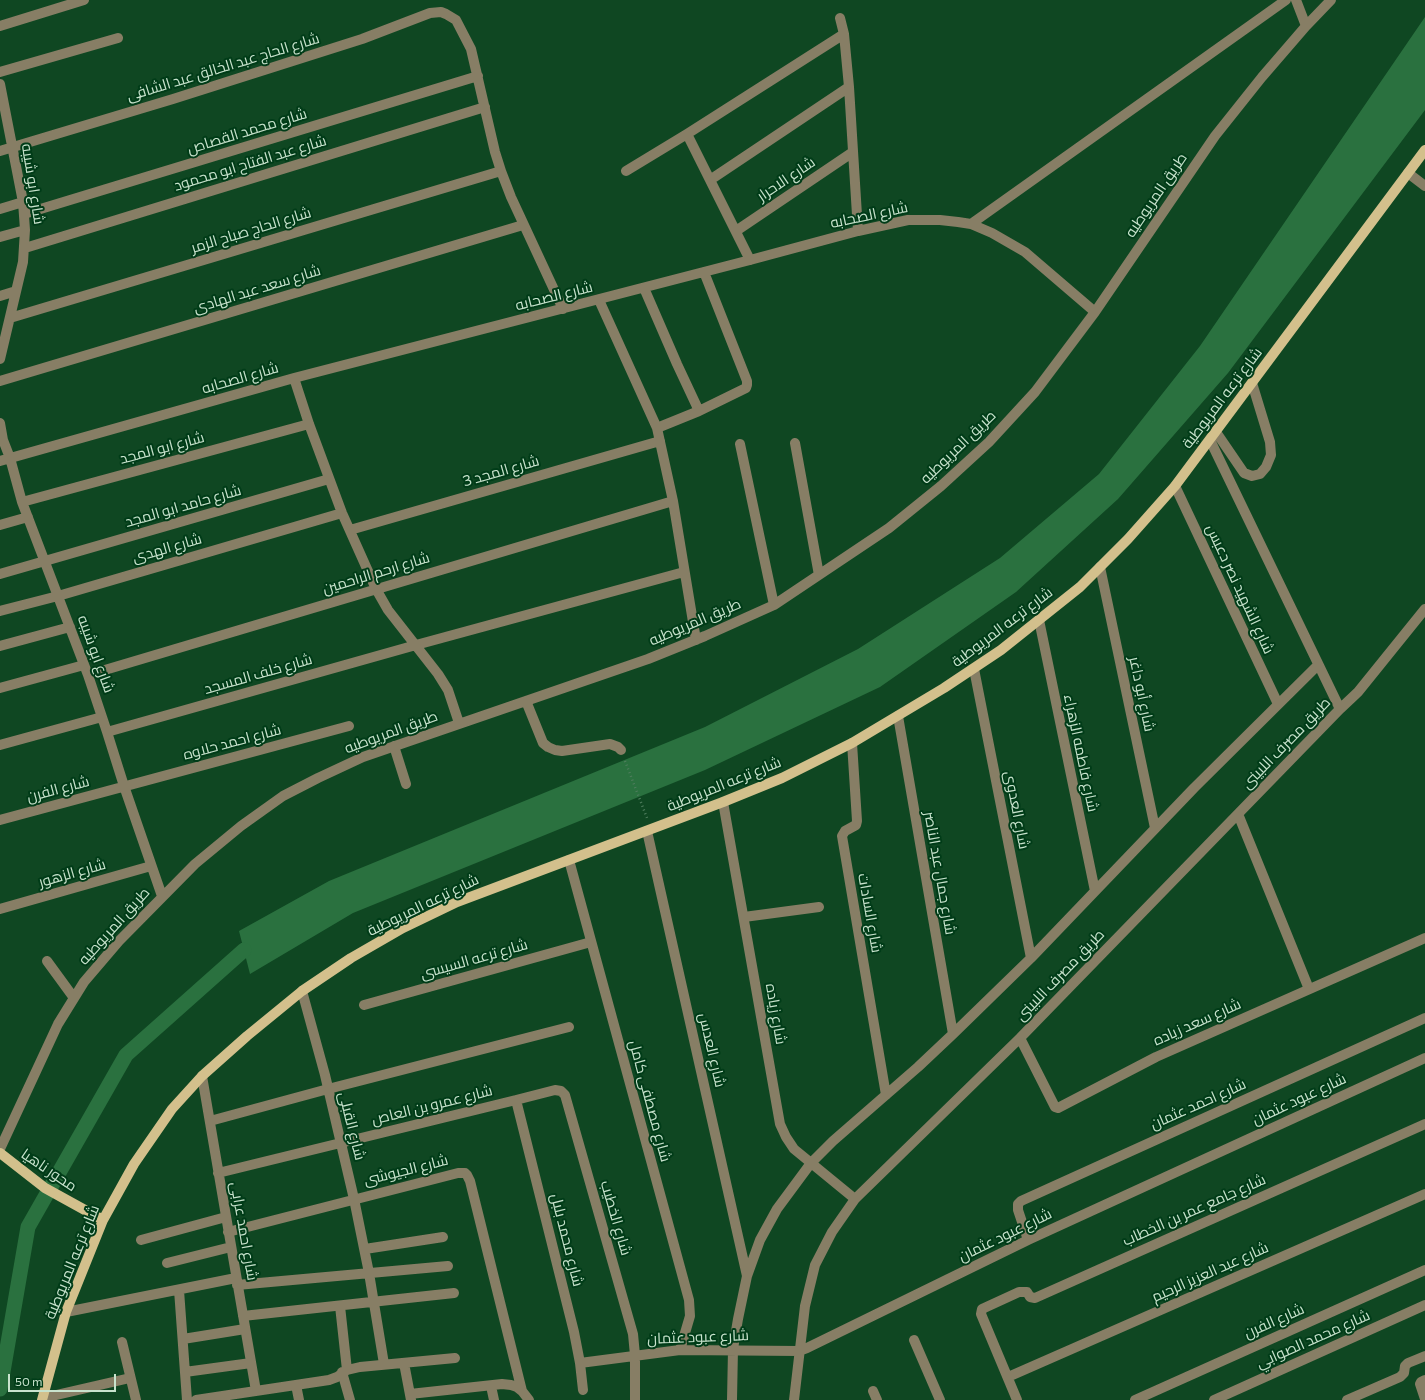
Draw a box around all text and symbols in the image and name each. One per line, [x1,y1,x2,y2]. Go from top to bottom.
street label: شارع الحاج عبد الخالق عبد الشافى [125,29,321,105]
street label: شارع محمد القصاص [185,104,309,158]
street label: شارع عبد الفتاح ابو محمود [172,131,328,195]
street label: شارع ابو شيبه [18,142,48,226]
street label: طريق المريوطيه [1121,149,1191,241]
street label: شارع الاحرار [753,153,819,205]
street label: شارع الصحابه [828,198,910,232]
street label: شارع الحاج صباح الزمر [189,203,313,257]
street label: شارع سعد عبد الهادى [191,261,323,317]
street label: شارع الصحابه [513,278,595,314]
street label: شارع ترعه المريوطية [1178,344,1266,452]
street label: شارع الصحابه [200,358,280,398]
street label: طريق المريوطيه [916,406,1000,488]
street label: شارع ابو المجد [118,428,206,468]
street label: شارع المجد 3 [461,452,541,490]
street label: شارع حامد ابو المجد [123,481,243,531]
street label: شارع الشهيد نصر دعبس [1202,521,1278,657]
street label: شارع الهدى [130,530,204,566]
street label: شارع ارحم الراحمين [320,548,432,598]
street label: شارع ترعه المريوطية [948,583,1056,671]
street label: طريق المريوطيه [646,595,744,649]
street label: شارع ابو شيبه [74,613,118,695]
street label: شارع خلف المسجد [202,650,314,698]
street label: شارع أبو داغر [1125,655,1159,733]
street label: شارع فاطمه الزهراء [1060,693,1102,813]
street label: طريق مصرف اللبينى [1238,694,1334,792]
street label: طريق المريوطيه [342,707,440,757]
street label: شارع احمد حلاوه [181,720,283,764]
street label: شارع ترعه المريوطية [664,753,784,815]
street label: شارع العدوى [1001,769,1033,851]
street label: شارع الفرن [25,772,91,806]
street label: شارع جمال عبد الناصر [920,810,960,936]
street label: شارع الزهور [36,855,108,891]
street label: شارع ترعه المريوطية [364,870,482,940]
street label: شارع السادات [854,872,886,954]
street label: طريق المريوطيه [75,884,153,968]
street label: طريق مصرف اللبينى [1012,926,1108,1024]
street label: شارع ترعه السيسى [418,935,530,983]
street label: شارع زياده [762,982,790,1046]
street label: شارع سعد زياده [1150,995,1244,1049]
street label: شارع العدس [695,1011,729,1089]
street label: شارع مصطفى كامل [625,1038,675,1164]
street label: شارع عبود عثمان [1249,1069,1349,1129]
street label: شارع احمد عثمان [1147,1075,1249,1133]
street label: شارع عمرو بن العاص [370,1081,494,1129]
street label: شارع القبلى [335,1090,369,1162]
street label: محور ناهيا [18,1145,80,1195]
street label: شارع الجيوشى [362,1151,450,1189]
street label: شارع جامع عمر بن الخطاب [1119,1170,1269,1250]
street label: شارع الخطيب [597,1178,635,1258]
street label: شارع احمد عرابى [226,1180,262,1282]
street label: شارع محمد بلبل [547,1192,587,1288]
street label: شارع ترعه المريوطية [41,1202,103,1322]
street label: شارع عبود عثمان [955,1205,1055,1265]
street label: شارع عبد العزيز الرحيم [1149,1238,1271,1306]
street label: شارع الفرن [1241,1300,1307,1342]
street label: شارع محمد الصوابي [1253,1306,1373,1372]
street label: شارع عبود عثمان [647,1326,749,1348]
scale bar [10,1366,118,1392]
text: 50 m [15,1374,43,1388]

